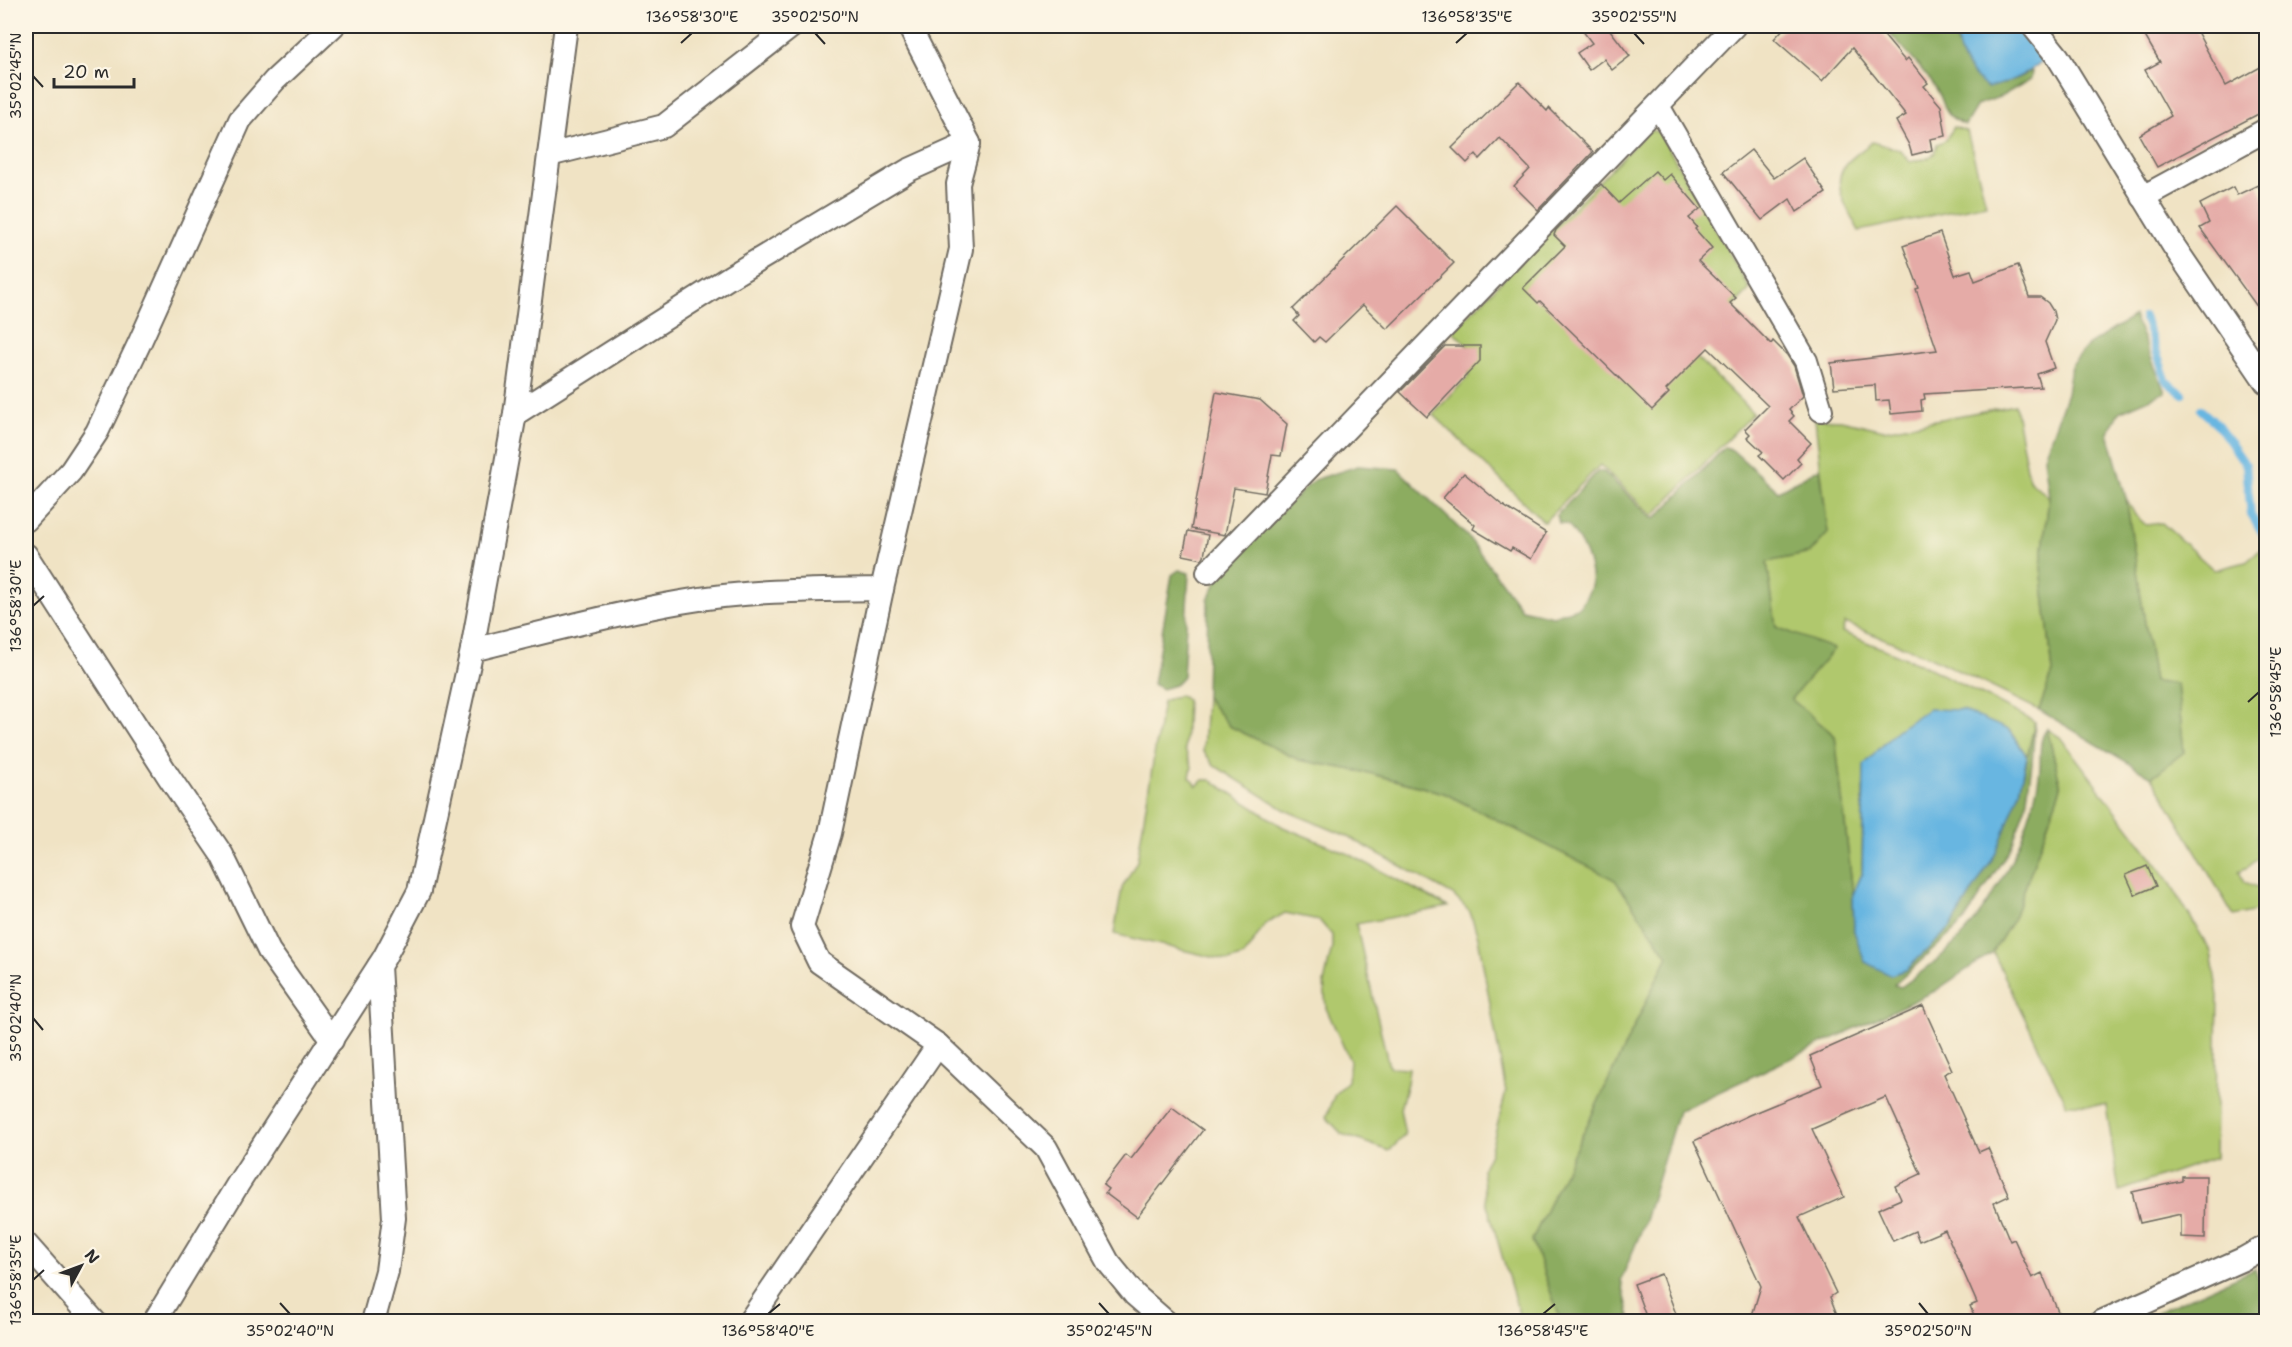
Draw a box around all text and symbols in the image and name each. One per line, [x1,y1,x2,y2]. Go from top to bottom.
text: 136°58'30"E [646,7,738,27]
text: 35°02'50"N [771,7,859,27]
text: 136°58'35"E [1421,7,1513,27]
text: 35°02'55"N [1591,7,1677,27]
text: 35°02'45"N [6,33,26,119]
scale bar [54,51,134,89]
text: 20 m [63,60,109,84]
text: 136°58'30"E [6,560,26,652]
text: 136°58'45"E [2266,647,2286,737]
text: 35°02'40"N [6,974,26,1062]
text: 136°58'35"E [6,1234,26,1326]
north arrow [51,1236,111,1296]
text: N [80,1245,104,1268]
text: 35°02'40"N [246,1321,334,1341]
text: 136°58'40"E [722,1321,814,1341]
text: 35°02'45"N [1066,1321,1152,1341]
text: 136°58'45"E [1498,1321,1588,1341]
text: 35°02'50"N [1884,1321,1972,1341]

